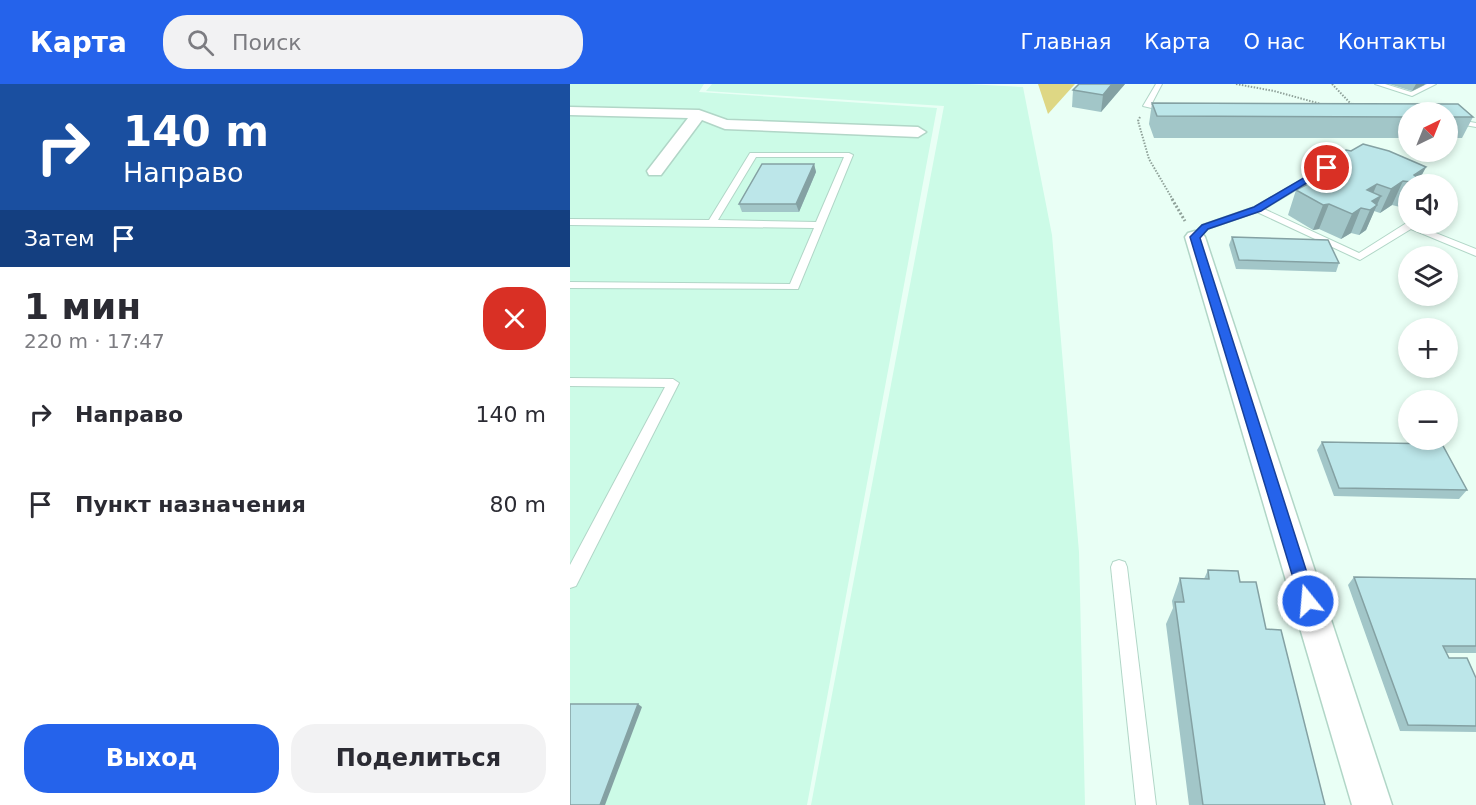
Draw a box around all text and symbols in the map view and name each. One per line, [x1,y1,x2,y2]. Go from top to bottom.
search box [163,15,583,69]
text: Карта [30,26,127,59]
icon: search [184,26,217,59]
text: Поиск [232,30,302,55]
text: Главная [1021,30,1111,54]
text: Карта [1144,30,1211,54]
text: О нас [1244,30,1305,54]
text: Контакты [1338,30,1446,54]
north arrow [1398,102,1458,162]
map controls [1398,102,1458,450]
text: 140 m [123,107,269,156]
icon: right [24,108,102,186]
pin [1301,142,1352,193]
icon: arrive [1310,151,1343,184]
text: Направо [123,157,244,188]
button: sound [1398,174,1458,234]
icon: arrive [107,222,140,255]
text: Затем [24,226,95,251]
button: layers [1398,246,1458,306]
text: 1 мин [24,286,141,327]
button: close [483,287,546,350]
button: + [1398,318,1458,378]
text: 220 m · 17:47 [24,329,165,353]
button: − [1398,390,1458,450]
icon: right [24,398,57,431]
text: Направо [75,402,183,427]
text: 140 m [476,402,546,427]
icon: arrive [24,488,57,521]
text: Пункт назначения [75,492,306,517]
text: 80 m [490,492,546,517]
position arrow [1276,569,1340,633]
button: Выход [24,724,279,793]
button: Поделиться [291,724,546,793]

